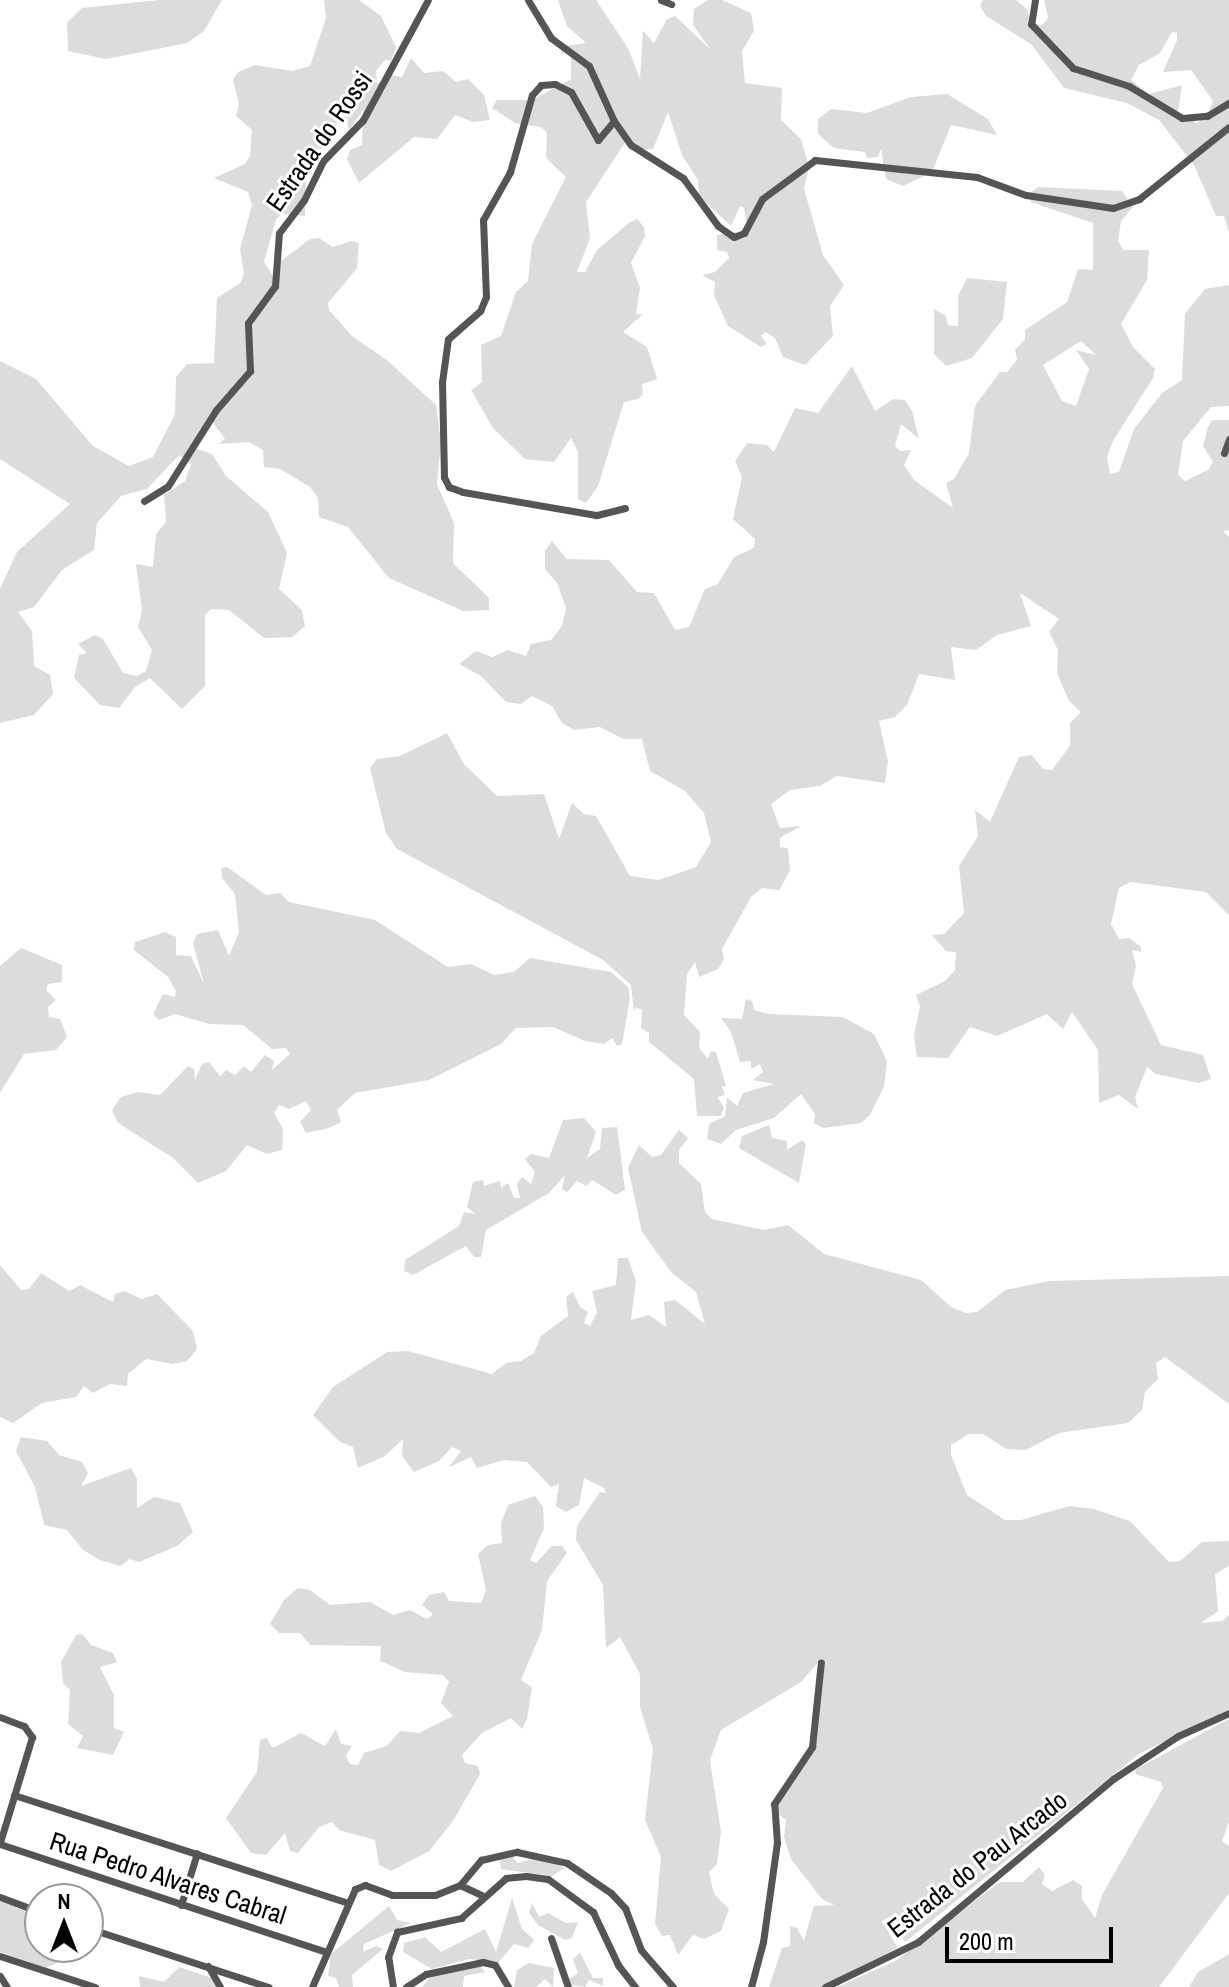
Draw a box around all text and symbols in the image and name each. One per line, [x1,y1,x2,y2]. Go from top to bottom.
street label: Estrada do Rossi [259,65,379,217]
street label: Estrada do Pau Arcado [881,1784,1073,1944]
street label: Rua Pedro Alvares Cabral [45,1825,291,1931]
north arrow [24,1883,104,1963]
text: N [57,1886,71,1916]
scale bar [949,1911,1117,1961]
text: 200 m [959,1925,1014,1957]

